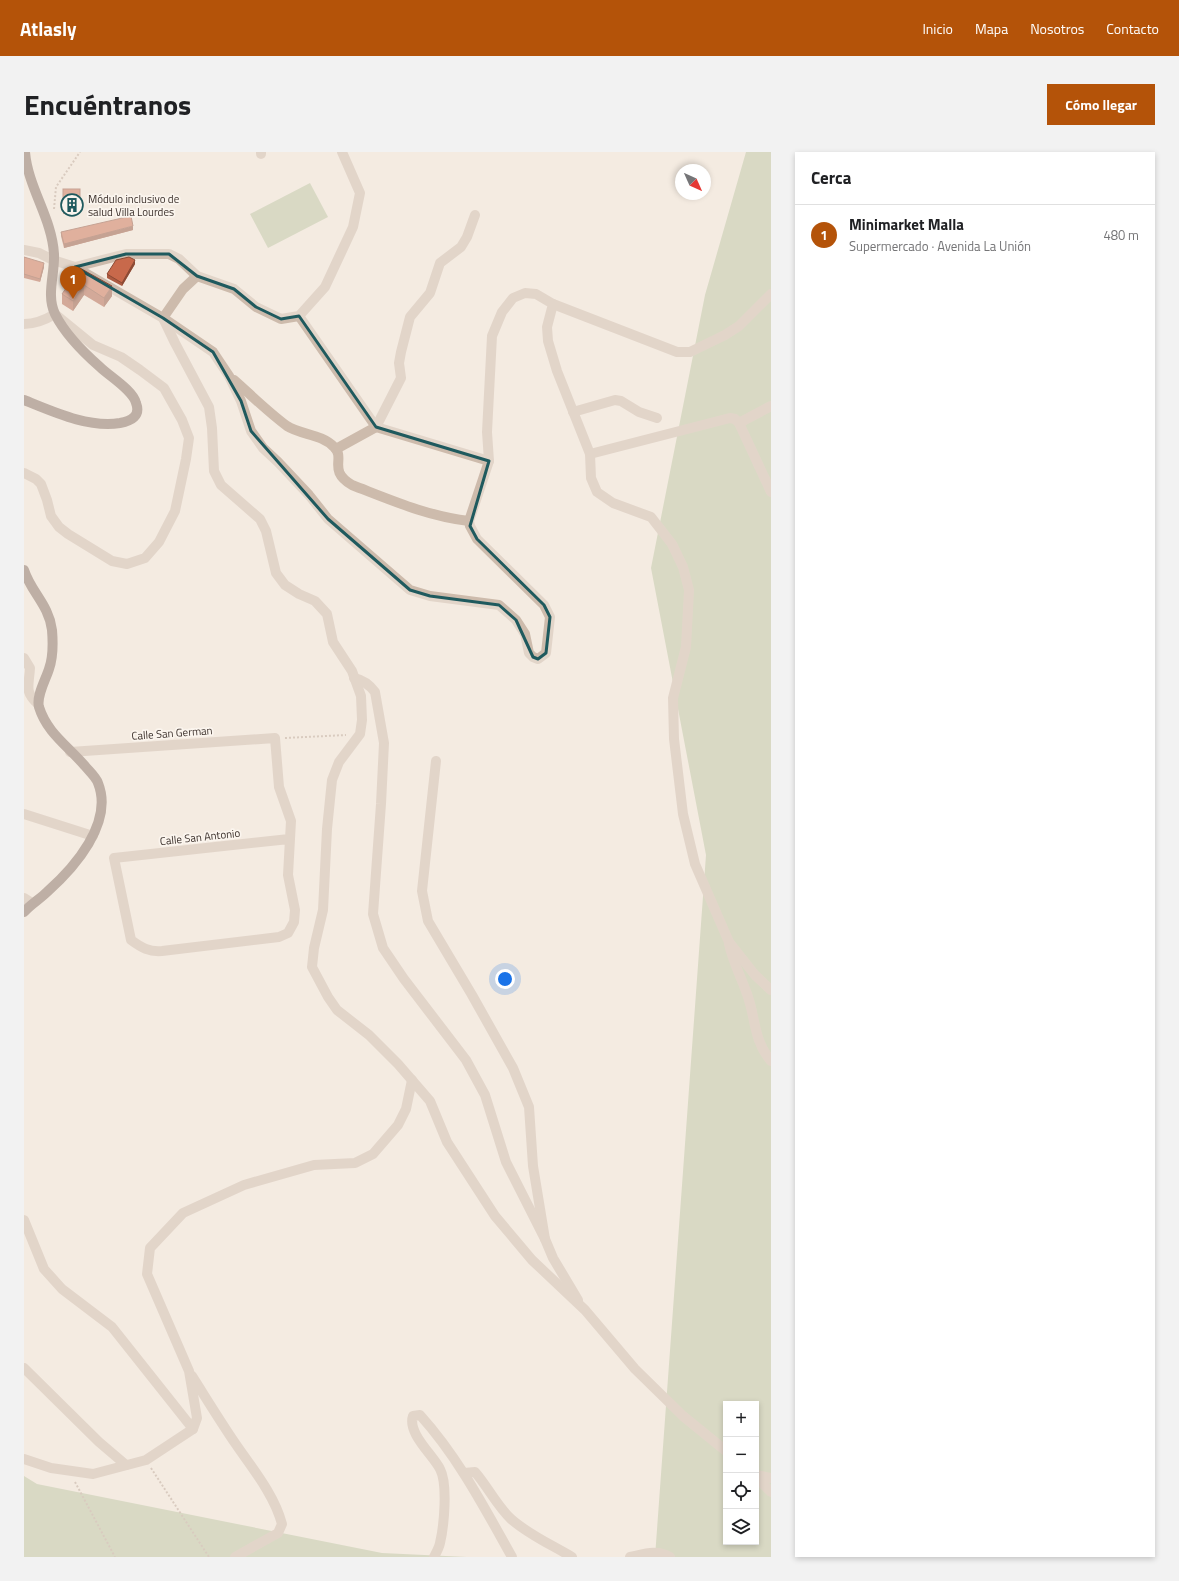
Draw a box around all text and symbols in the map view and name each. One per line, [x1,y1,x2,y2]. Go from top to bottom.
text: Atlasly [20,14,77,43]
text: Inicio [922,18,953,39]
text: Mapa [975,18,1008,39]
text: Nosotros [1030,18,1084,39]
text: Contacto [1106,18,1159,39]
text: Encuéntranos [24,83,191,126]
button: Cómo llegar [1047,84,1155,125]
north arrow [675,164,711,200]
text: Cerca [811,165,851,191]
place label: Módulo inclusivo de salud Villa Lourdes [88,191,180,220]
building icon: Módulo inclusivo de salud Villa Lourdes [59,192,85,218]
text: Minimarket Malla [849,213,964,236]
text: 1 [820,225,828,245]
text: 480 m [1103,225,1139,245]
text: Supermercado · Avenida La Unión [849,236,1031,256]
pin: 1 [60,266,86,299]
street label: Calle San German [131,722,213,744]
street label: Calle San Antonio [159,825,241,849]
your location [495,969,515,989]
map controls [723,1401,759,1545]
button: + [723,1401,759,1437]
button: − [723,1437,759,1473]
button: locate [723,1473,759,1509]
button: layers [723,1509,759,1545]

